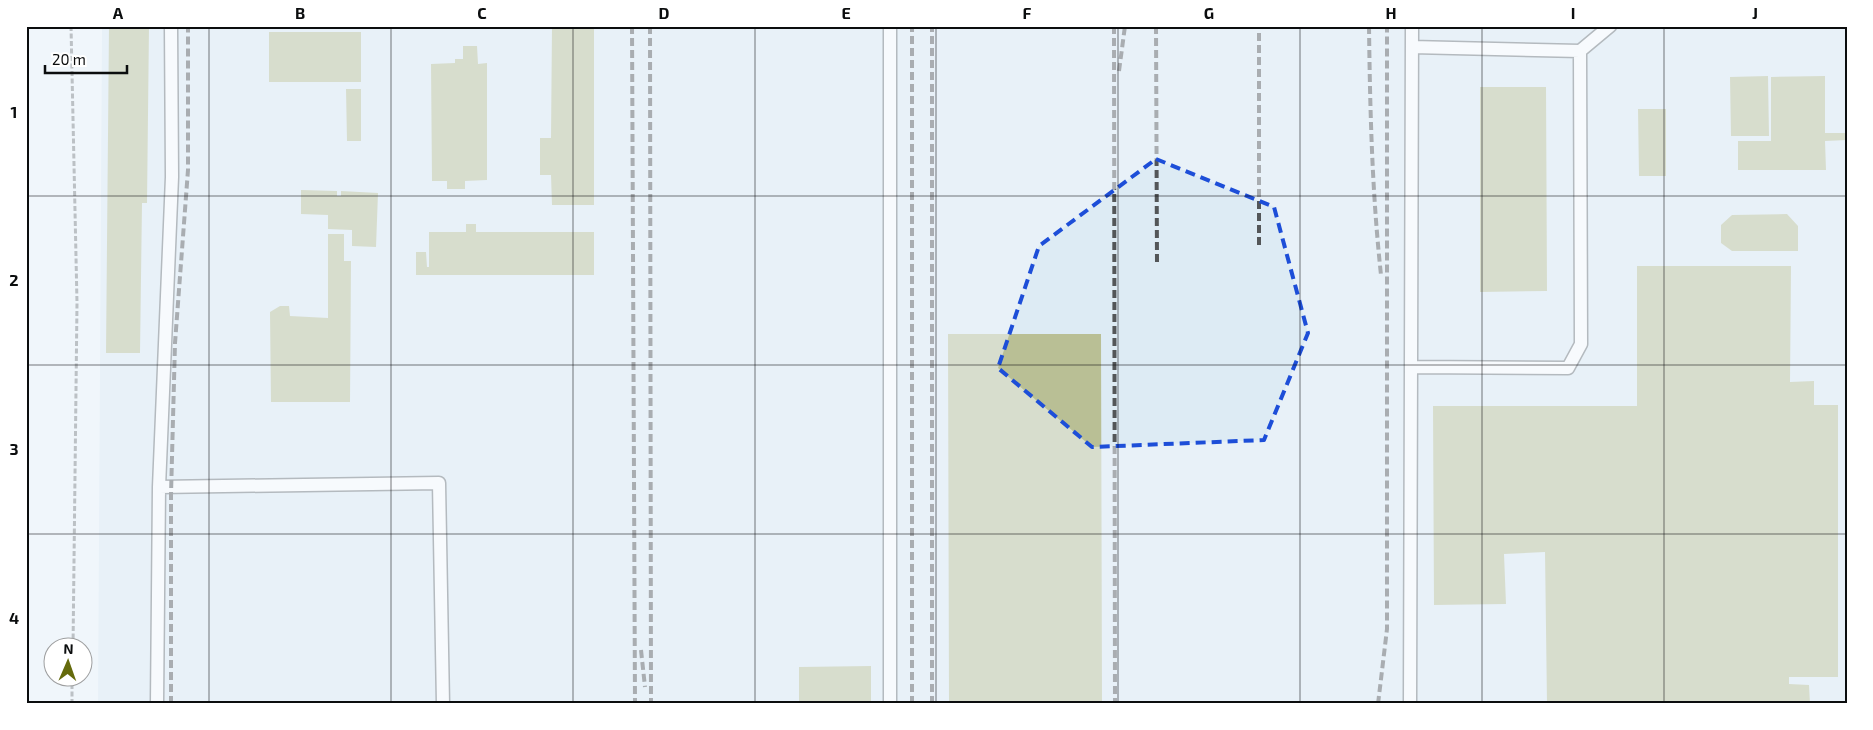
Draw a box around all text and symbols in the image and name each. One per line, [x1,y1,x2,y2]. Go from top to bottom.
text: A [113,3,124,22]
text: B [295,3,305,22]
text: C [477,3,487,22]
text: D [659,3,670,22]
text: E [841,3,851,22]
text: F [1023,3,1032,22]
text: G [1204,3,1214,22]
text: H [1385,3,1397,22]
text: I [1571,3,1575,22]
text: J [1752,3,1758,22]
scale bar [45,42,128,74]
text: 20 m [52,50,86,68]
text: 1 [11,102,17,121]
text: 2 [9,270,19,289]
text: 3 [9,439,19,458]
text: 4 [9,608,19,627]
north arrow [42,638,92,688]
text: N [63,640,74,657]

